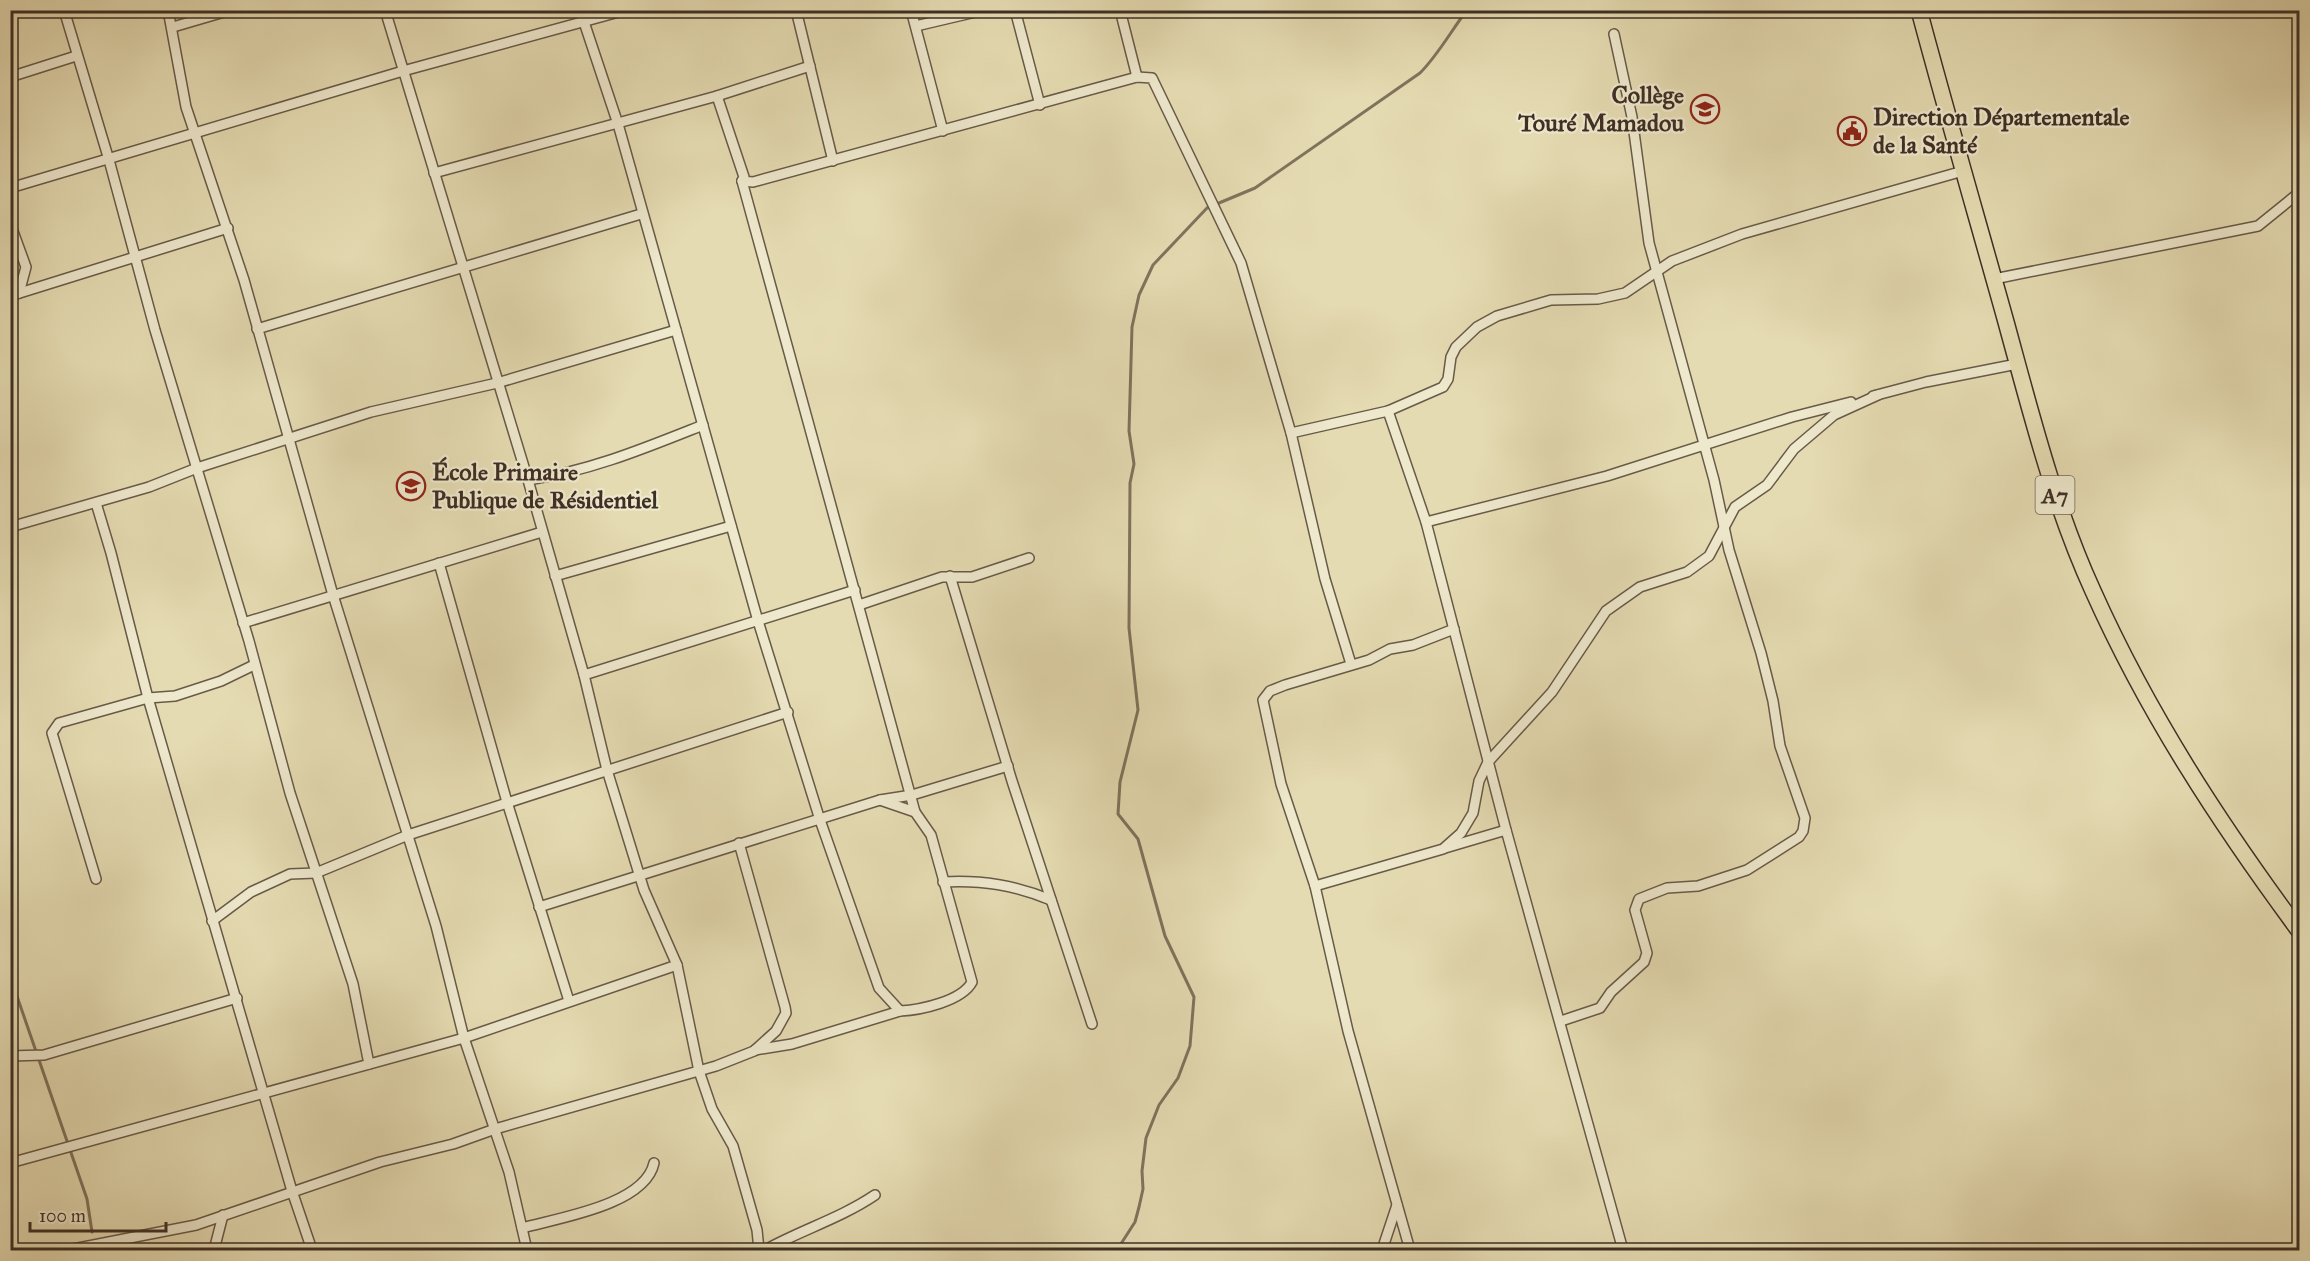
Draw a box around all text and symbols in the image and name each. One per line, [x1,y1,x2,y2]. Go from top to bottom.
place label: Collège Touré Mamadou [1517,80,1684,138]
school or university icon: Collège Touré Mamadou [1689,93,1721,125]
place label: Direction Départementale de la Santé [1873,102,2129,160]
public building icon: Direction Départementale de la Santé [1836,115,1868,147]
place label: École Primaire Publique de Résidentiel [432,456,659,515]
school or university icon: École Primaire Publique de Résidentiel [395,470,427,502]
road number: A7 [2036,476,2074,514]
scale bar [30,1195,166,1233]
text: 100 m [39,1205,86,1227]

